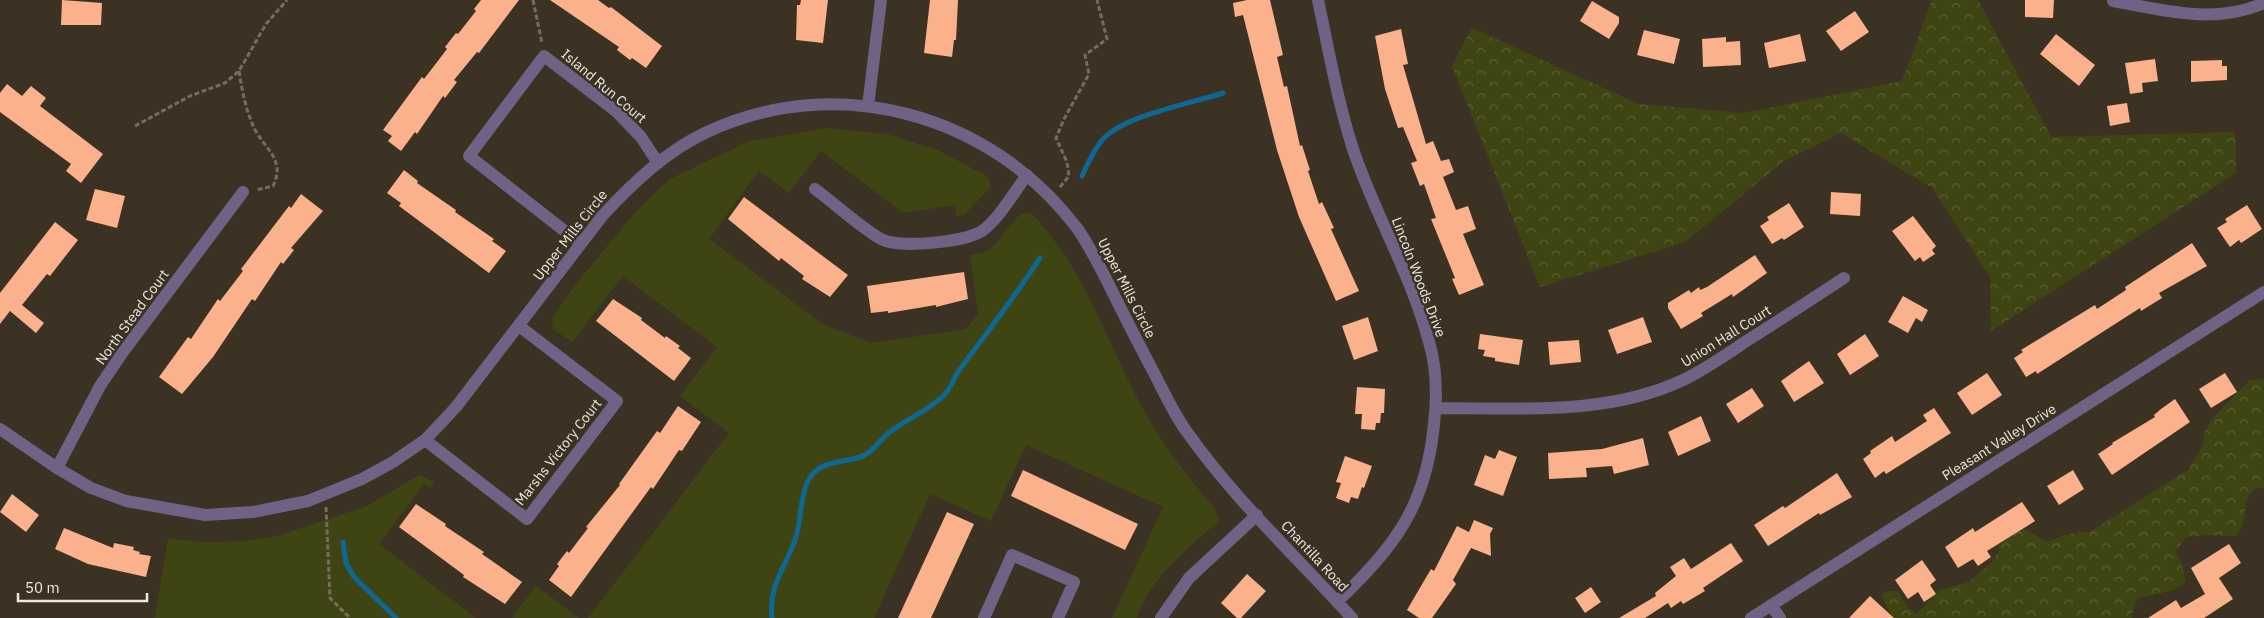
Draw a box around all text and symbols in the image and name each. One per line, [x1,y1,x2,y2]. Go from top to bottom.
street label: Island Run Court [558,45,650,127]
street label: Upper Mills Circle [529,186,611,284]
street label: Lincoln Woods Drive [1388,214,1450,340]
street label: Upper Mills Circle [1094,235,1160,341]
street label: North Stead Court [91,266,173,368]
street label: Union Hall Court [1678,301,1774,371]
street label: Marshs Victory Court [511,395,605,509]
street label: Pleasant Valley Drive [1938,399,2060,484]
street label: Chantilla Road [1277,517,1353,595]
scale bar [18,570,146,602]
text: 50 m [25,578,60,597]

